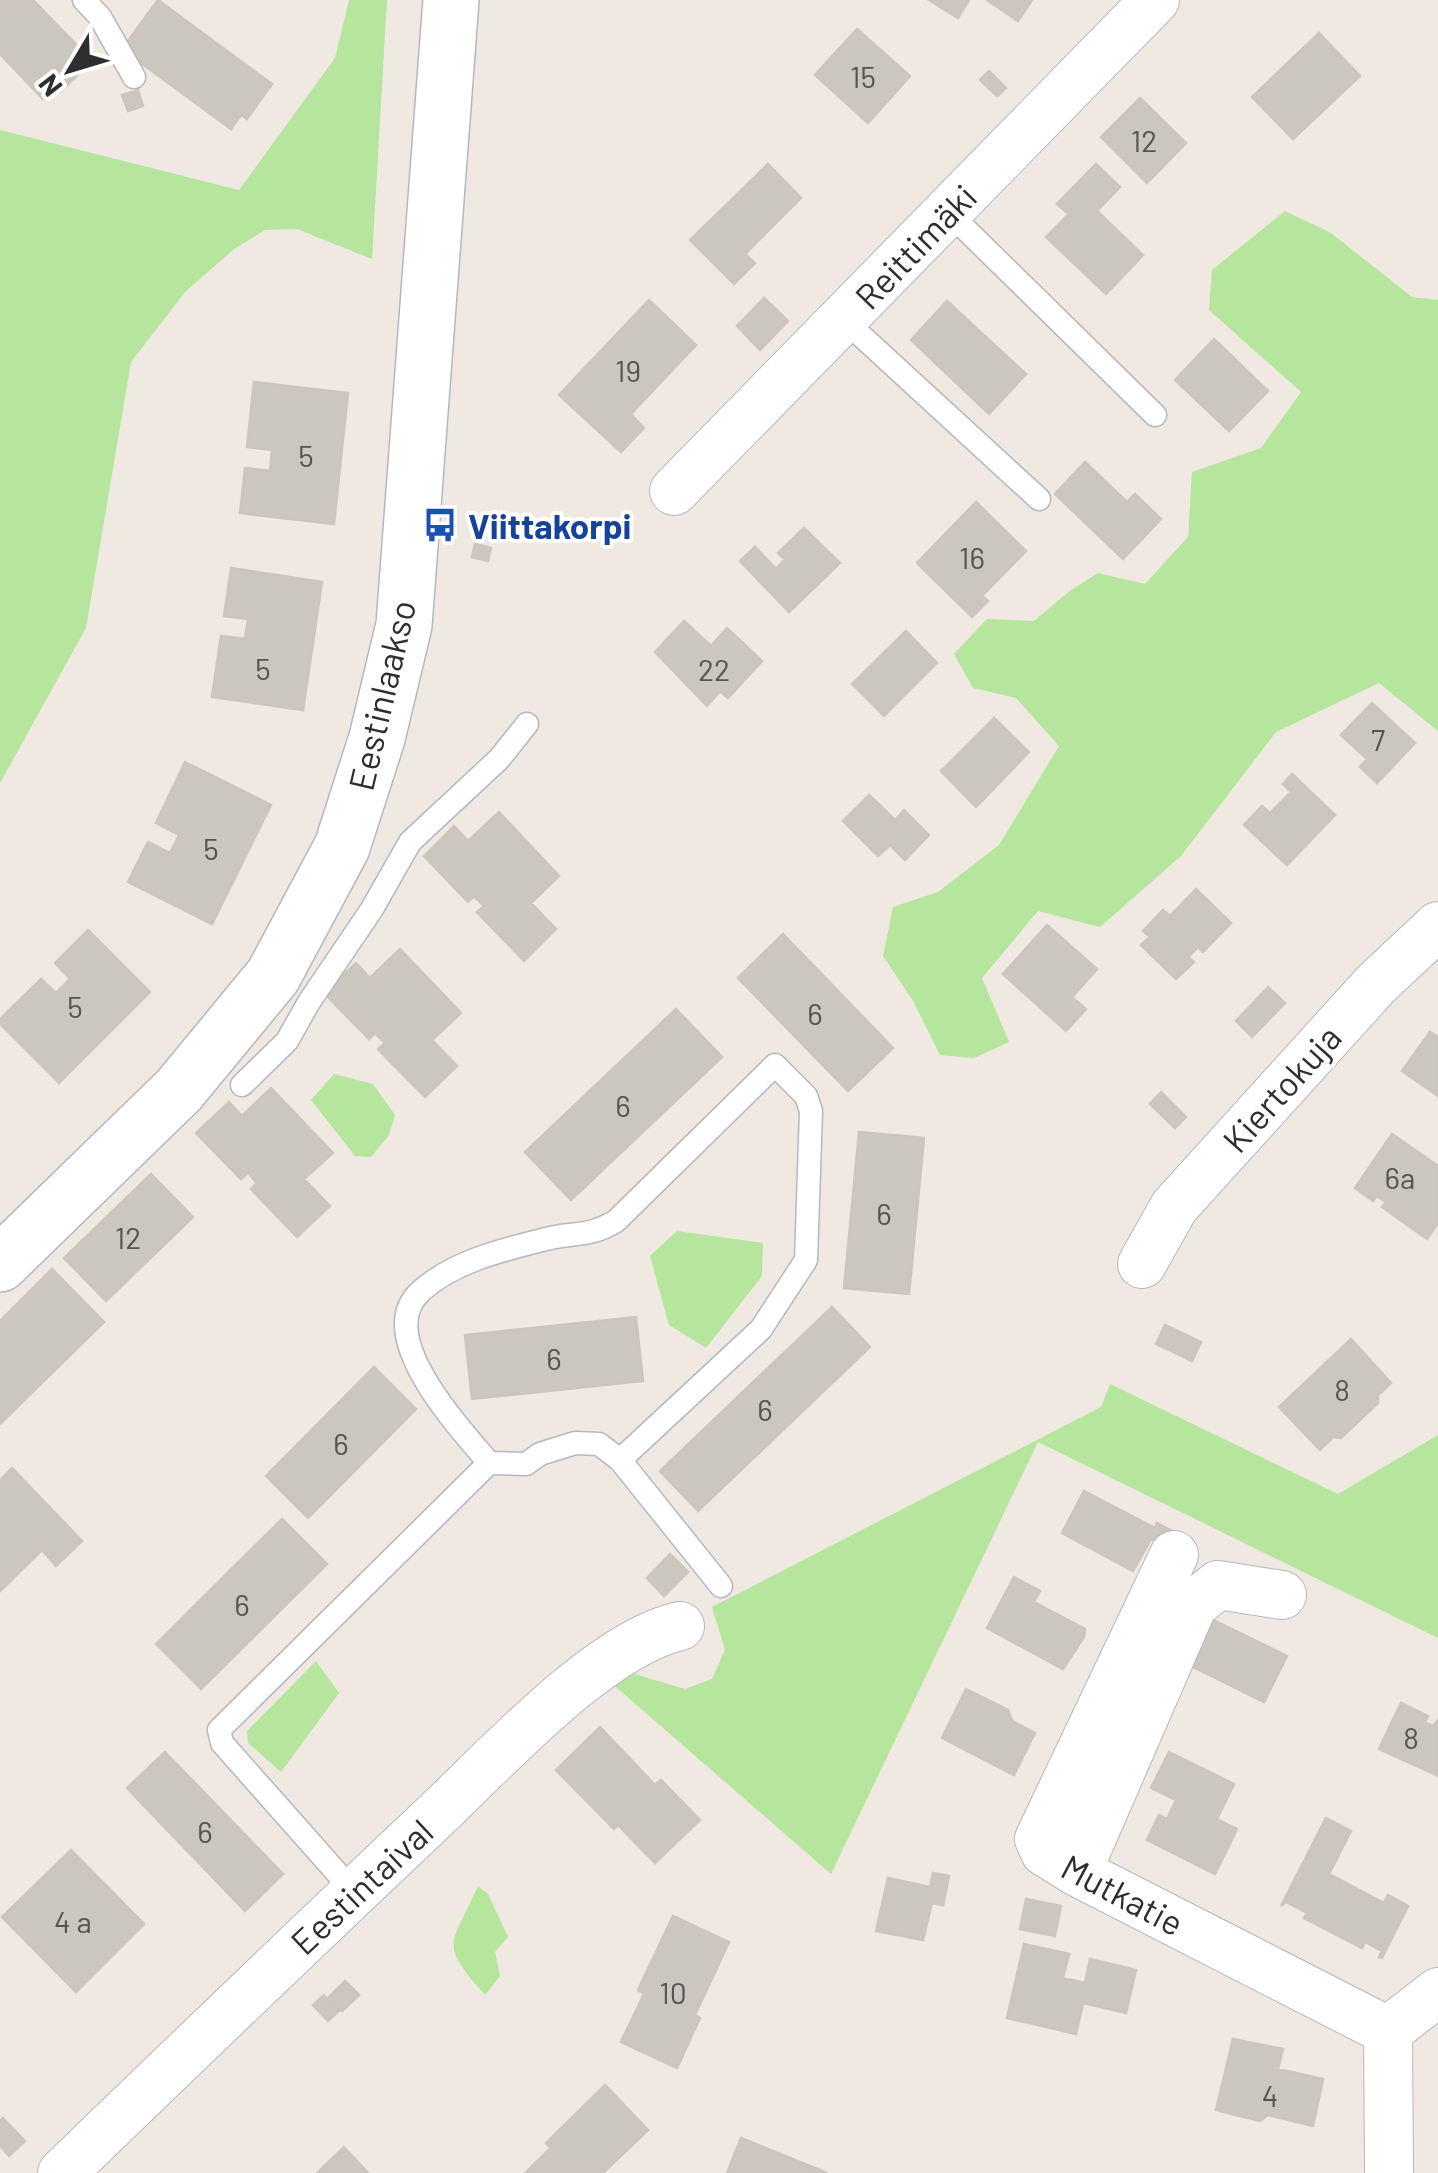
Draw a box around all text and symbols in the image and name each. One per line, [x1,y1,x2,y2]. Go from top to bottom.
north arrow [20,20,120,120]
house number: 15 [850,58,876,94]
text: N [30,68,69,104]
house number: 12 [1131,122,1157,158]
street label: Reittimäki [846,175,984,317]
house number: 19 [615,352,641,388]
house number: 5 [298,437,314,473]
place label: Viittakorpi [468,504,631,546]
bus stop icon: Viittakorpi [421,506,459,544]
house number: 16 [959,539,985,575]
street label: Eestinlaakso [339,596,423,794]
house number: 5 [255,650,271,686]
house number: 22 [698,651,730,687]
house number: 7 [1371,721,1385,757]
house number: 5 [203,830,219,866]
house number: 5 [67,988,83,1024]
house number: 6 [807,995,823,1031]
street label: Kiertokuja [1213,1016,1349,1160]
house number: 6 [615,1087,631,1123]
house number: 6a [1385,1159,1415,1195]
house number: 6 [876,1195,892,1231]
house number: 12 [115,1219,141,1255]
house number: 6 [546,1340,562,1376]
house number: 8 [1334,1371,1350,1407]
house number: 6 [757,1391,773,1427]
house number: 6 [333,1425,349,1461]
house number: 6 [234,1586,250,1622]
house number: 8 [1403,1719,1419,1755]
street label: Eestintaival [281,1810,441,1962]
house number: 6 [197,1813,213,1849]
street label: Mutkatie [1055,1845,1191,1943]
house number: 4 a [54,1903,92,1939]
house number: 10 [659,1974,687,2010]
house number: 4 [1262,2077,1278,2113]

